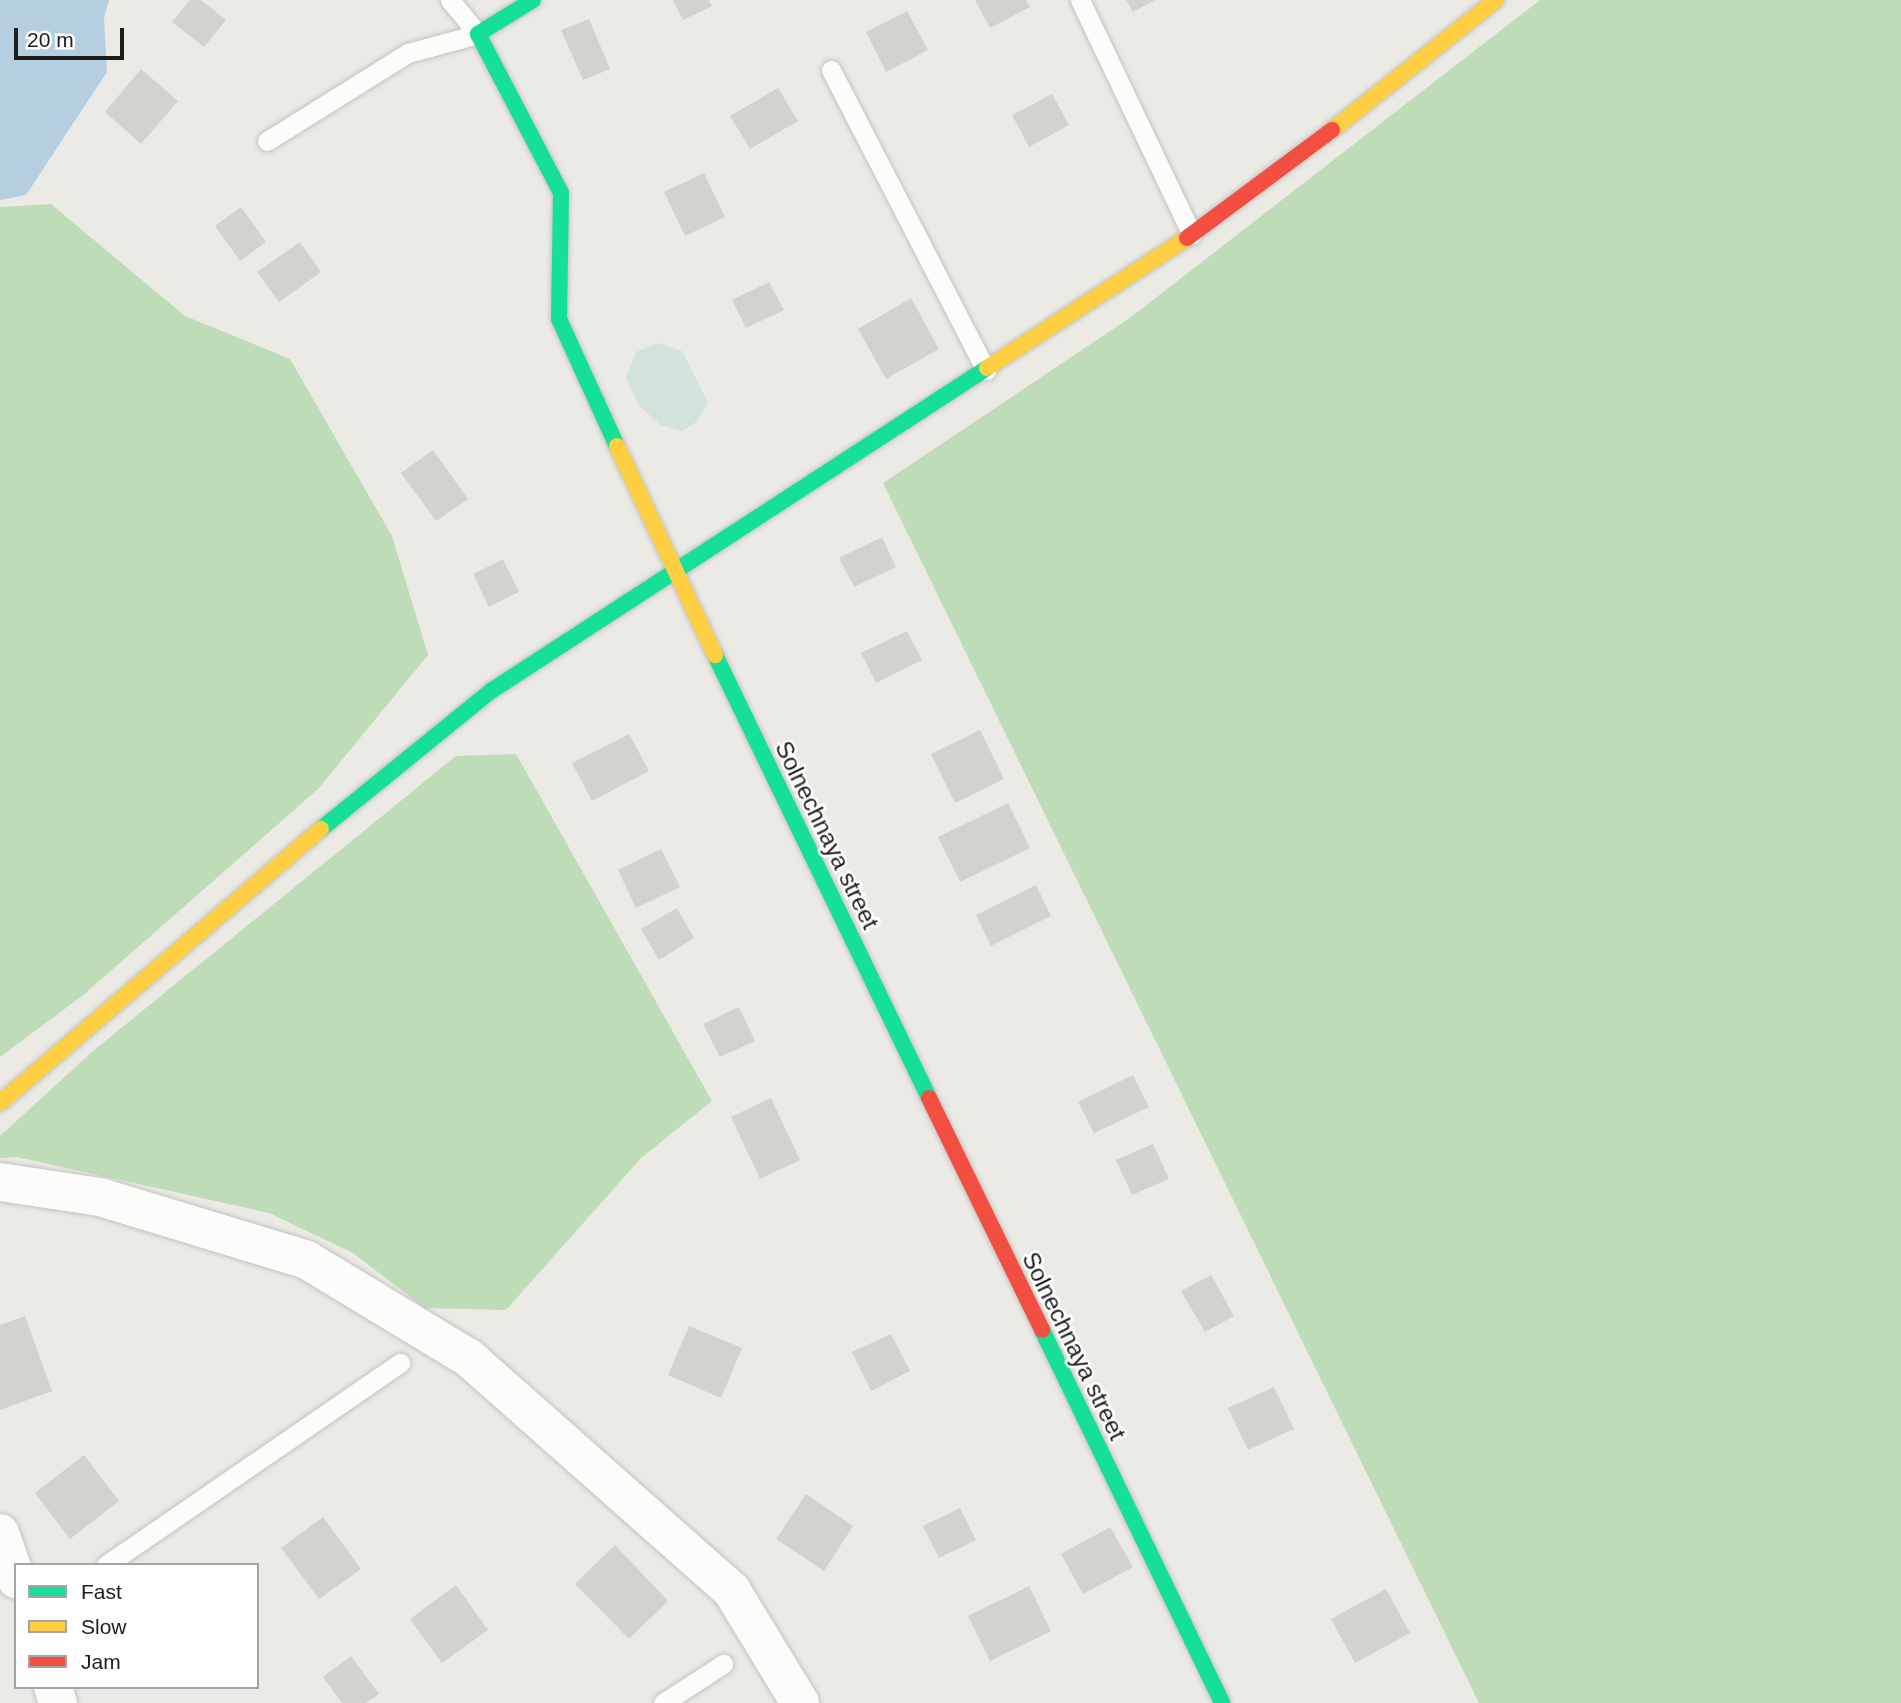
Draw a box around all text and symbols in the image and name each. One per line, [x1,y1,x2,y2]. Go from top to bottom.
scale bar [18,14,128,58]
text: 20 m [27,28,74,51]
street label: Solnechnaya street [769,736,885,934]
street label: Solnechnaya street [1016,1247,1132,1445]
legend [14,1563,259,1689]
text: Fast [81,1580,122,1603]
text: Slow [81,1615,127,1638]
text: Jam [81,1650,121,1673]

